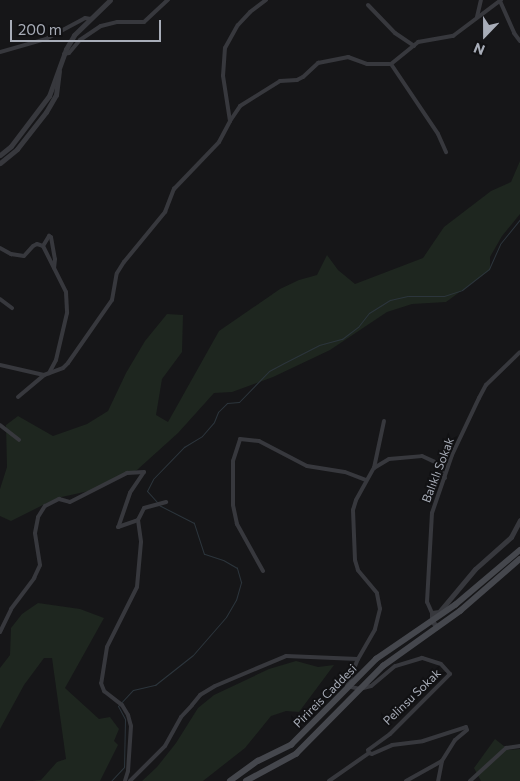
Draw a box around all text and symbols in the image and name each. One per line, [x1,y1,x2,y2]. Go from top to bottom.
scale bar [12,10,164,42]
north arrow [460,10,510,60]
text: 200 m [18,20,62,38]
text: N [471,40,487,59]
street label: Balıklı Sokak [419,435,457,505]
street label: Pirireis Caddesi [290,661,360,731]
street label: Pelinsu Sokak [380,666,444,728]

